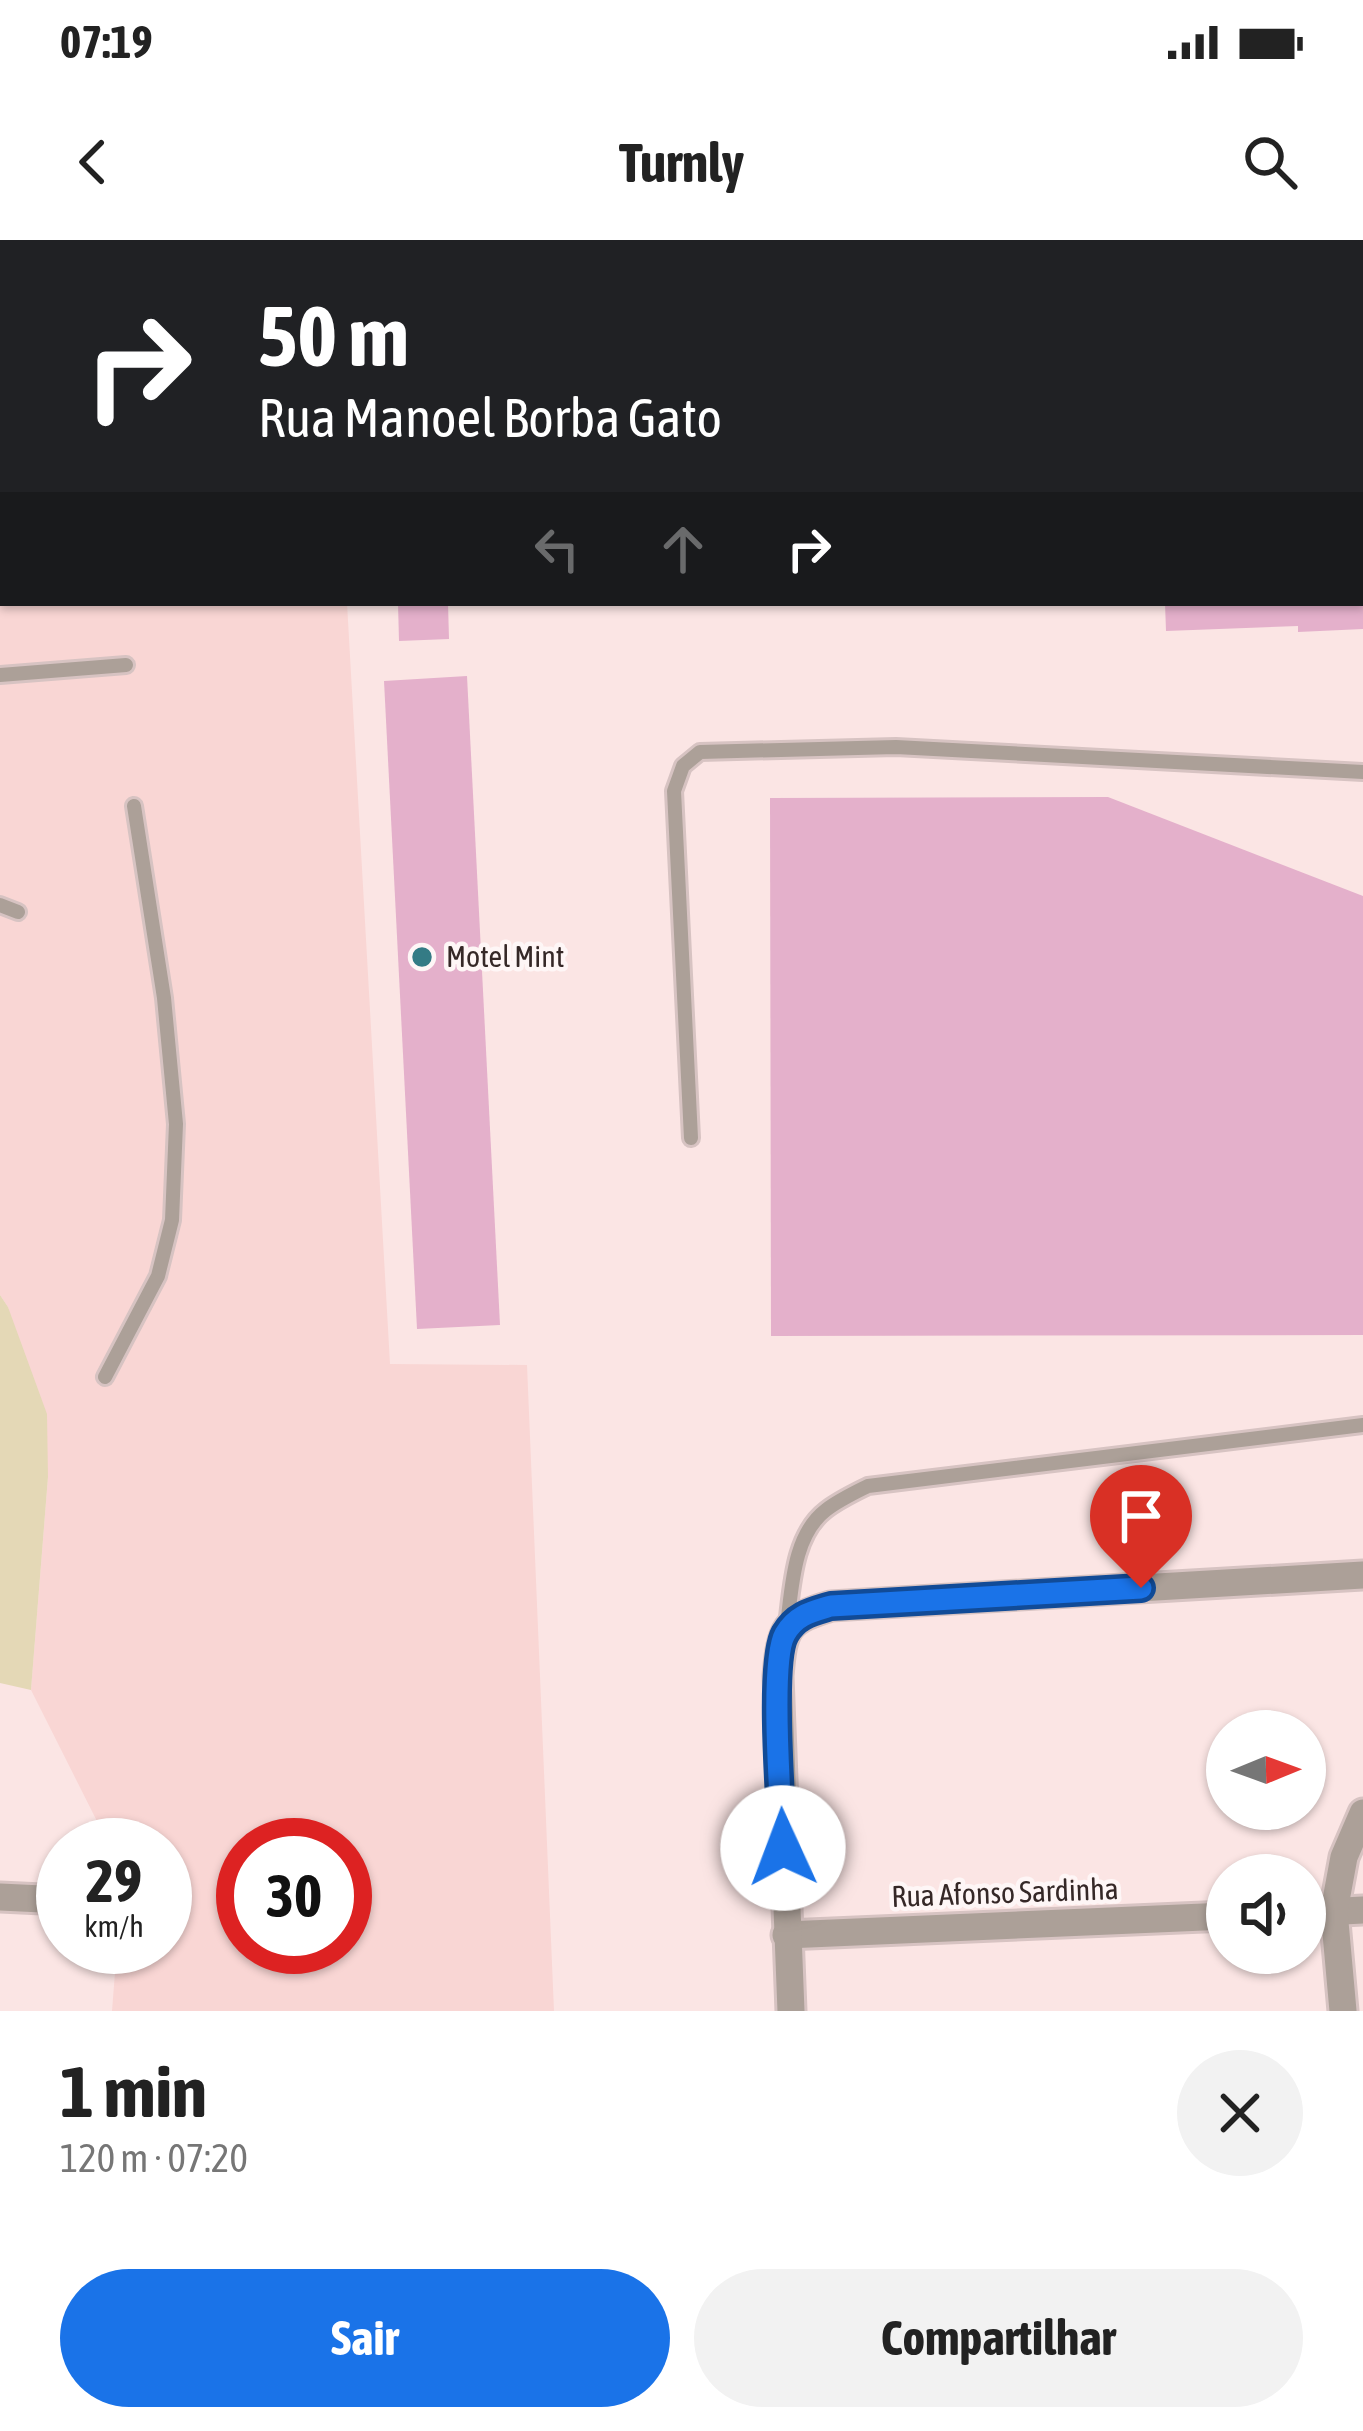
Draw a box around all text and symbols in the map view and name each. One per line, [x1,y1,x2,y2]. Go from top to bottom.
text: 07:19 [60,16,153,68]
icon: back [60,129,126,195]
icon: search [1237,129,1303,195]
text: Turnly [619,132,744,193]
icon: right [60,288,216,444]
text: 50 m [258,288,409,384]
text: Rua Manoel Borba Gato [258,387,722,448]
icon: left [524,516,590,582]
icon: ahead [650,516,716,582]
icon: right [776,516,842,582]
place label: Motel Mint [446,939,564,973]
marker: Motel Mint [409,944,435,970]
pin [1090,1465,1192,1588]
icon: arrive [1108,1483,1174,1549]
north arrow [1206,1710,1326,1830]
map controls [1206,1710,1326,1974]
position arrow [720,1785,846,1911]
speed limit sign: 30 [216,1818,372,1974]
text: 29 [86,1846,142,1915]
button: sound [1206,1854,1326,1974]
street label: Rua Afonso Sardinha [891,1871,1119,1913]
text: km/h [84,1909,144,1943]
text: 1 min [60,2050,207,2132]
button: close [1177,2050,1303,2176]
text: 120 m · 07:20 [60,2136,248,2180]
button: Sair [60,2269,670,2407]
button: Compartilhar [694,2269,1303,2407]

